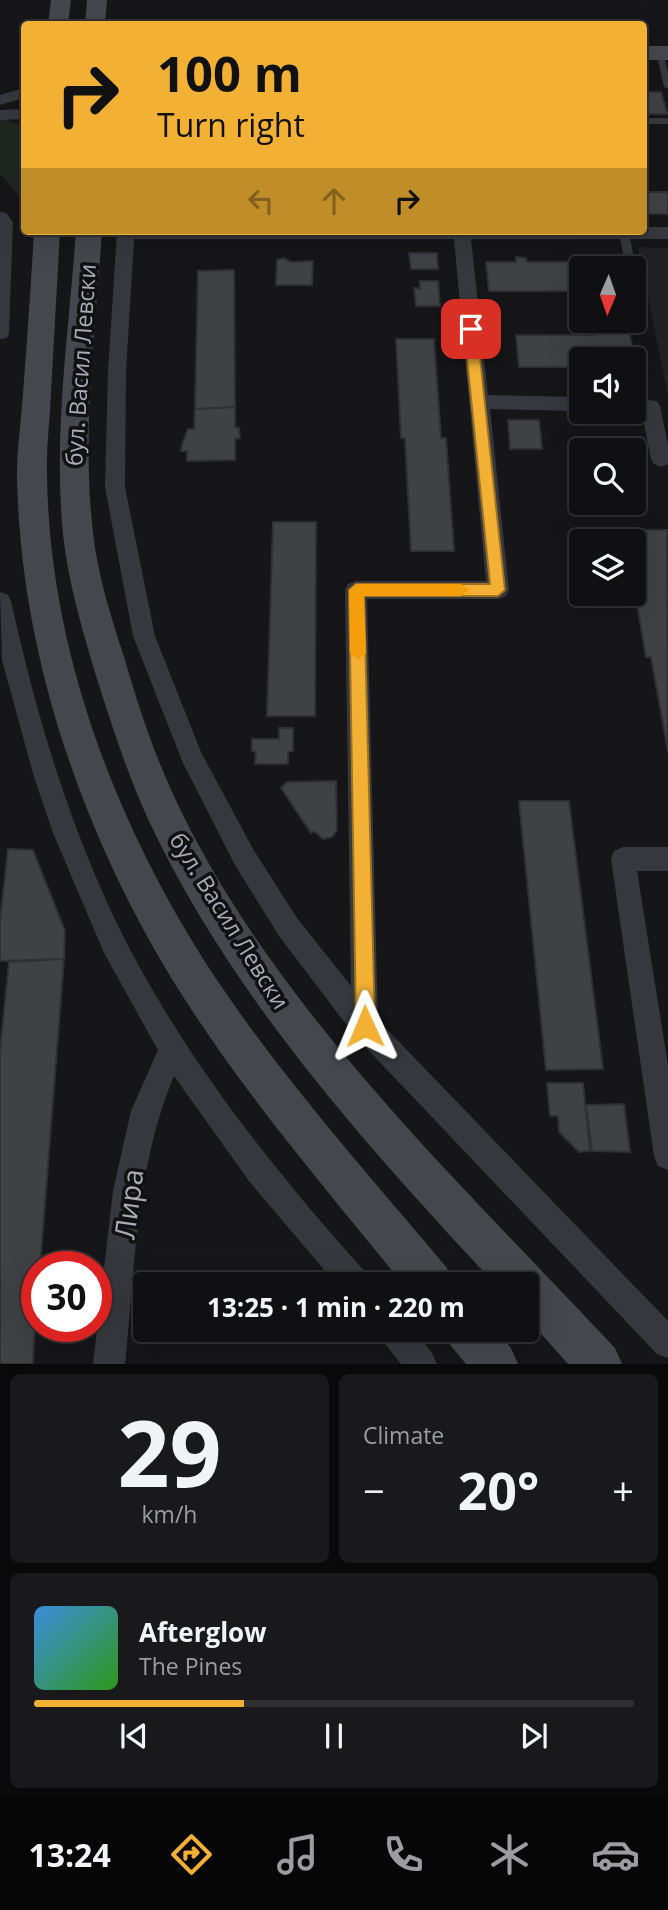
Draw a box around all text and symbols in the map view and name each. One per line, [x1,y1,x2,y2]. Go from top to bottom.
text: 100 m [157,40,302,106]
icon: right [42,49,133,140]
text: Turn right [157,103,305,146]
icon: left [242,182,280,220]
icon: ahead [315,182,353,220]
icon: right [388,182,426,220]
north arrow [569,256,646,332]
map controls [569,256,646,606]
street label: бул. Васил Левски [57,263,103,467]
pin [441,299,501,359]
icon: arrive [452,310,490,348]
button: sound [569,347,646,424]
button: search [569,438,646,515]
button: layers [569,529,646,606]
street label: бул. Васил Левски [163,826,297,1015]
position arrow [328,989,402,1063]
street label: Лира [104,1166,152,1241]
speed limit sign: 30 [21,1251,112,1342]
text: 13:25 · 1 min · 220 m [207,1289,465,1325]
text: 29 [117,1390,222,1514]
text: Climate [363,1419,444,1451]
text: 20° [458,1454,539,1525]
text: − [363,1464,385,1516]
text: + [612,1464,634,1516]
text: km/h [142,1498,197,1530]
text: Afterglow [139,1614,266,1650]
text: The Pines [139,1650,242,1682]
icon: previous [115,1717,153,1755]
icon: pause [315,1717,353,1755]
icon: next [515,1717,553,1755]
icon: directions [167,1830,216,1879]
icon: music [273,1830,322,1879]
icon: phone [379,1830,428,1879]
icon: climate [485,1830,534,1879]
icon: car [591,1830,640,1879]
text: 13:24 [28,1833,111,1876]

